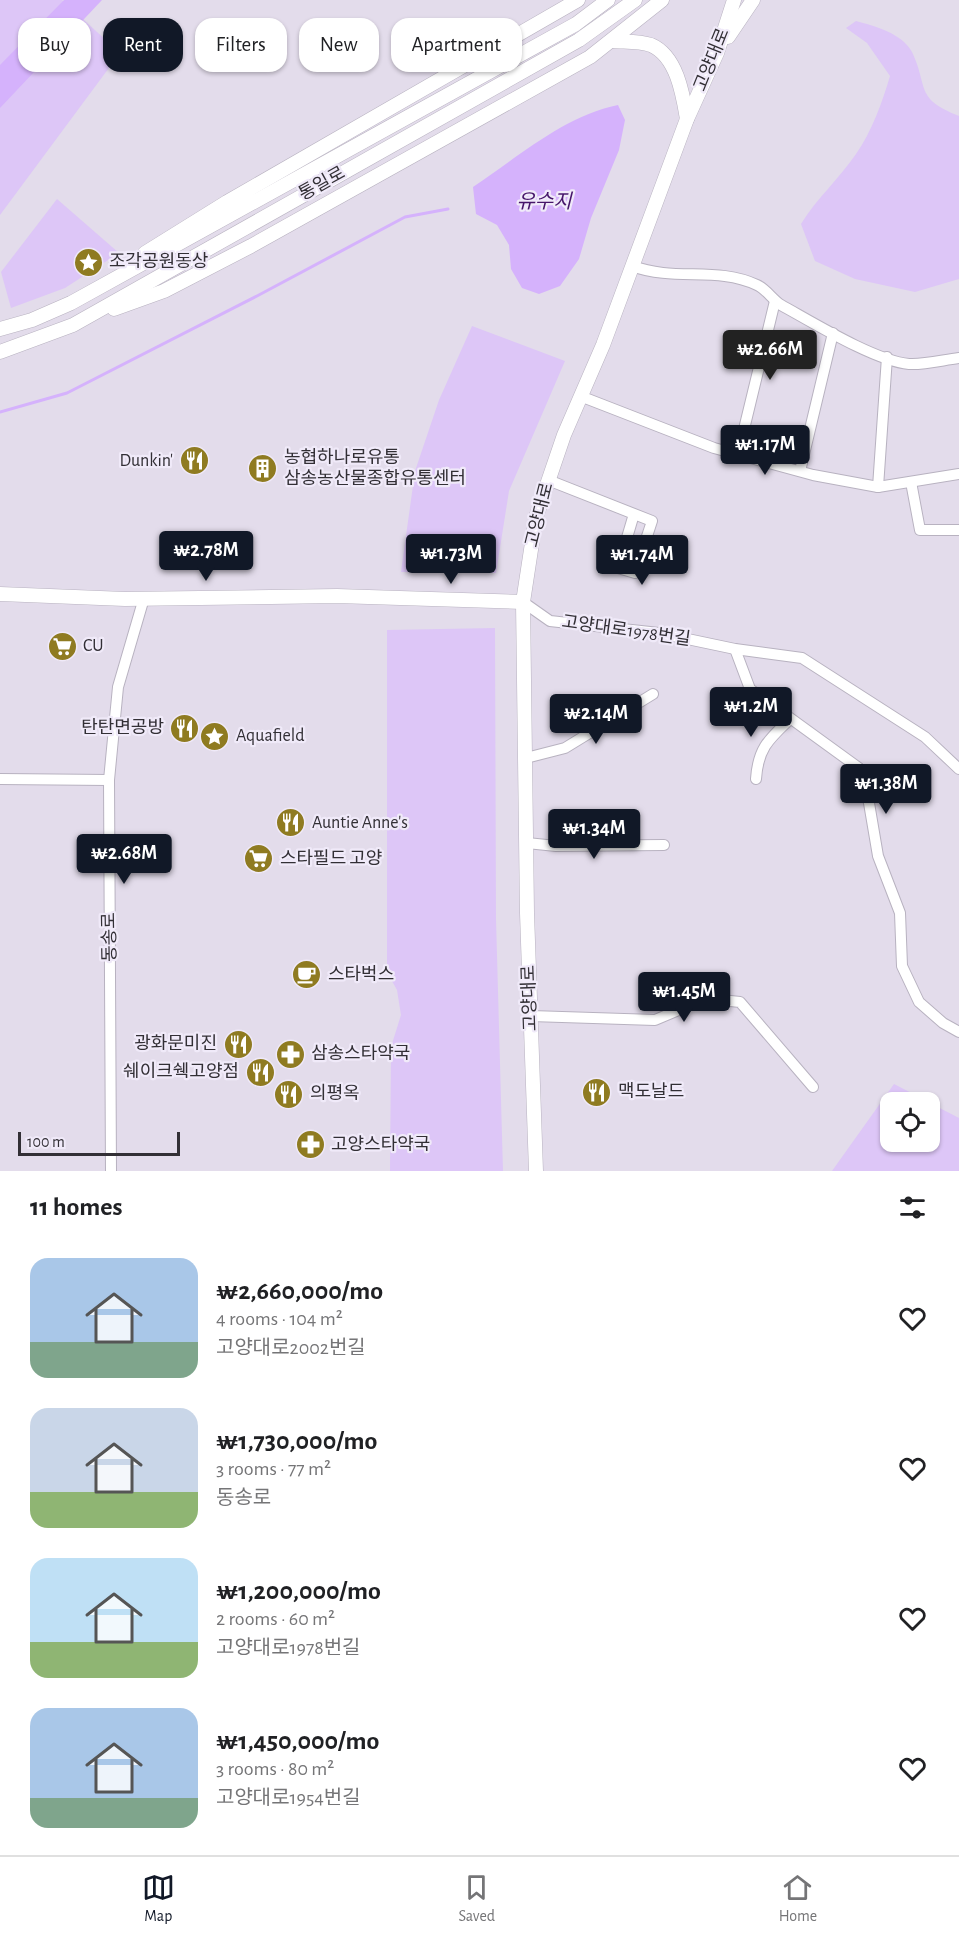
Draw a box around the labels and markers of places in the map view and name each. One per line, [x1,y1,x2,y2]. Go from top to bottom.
place icon: 조각공원동상 [72,246,104,278]
place label: 조각공원동상 [109,251,208,271]
pin: ₩2.66M [721,330,819,381]
pin: ₩1.17M [716,425,814,476]
restaurant icon: Dunkin' [178,445,210,477]
place label: 농협하나로유통 삼송농산물종합유통센터 [284,448,466,488]
place label: Dunkin' [119,452,173,470]
building icon: 농협하나로유통 삼송농산물종합유통센터 [247,452,279,484]
pin: ₩2.78M [157,531,255,582]
pin: ₩1.73M [402,534,500,585]
pin: ₩1.74M [593,535,691,586]
supermarket icon: CU [46,630,78,662]
place label: CU [83,637,104,655]
pin: ₩1.2M [709,687,793,738]
pin: ₩2.14M [547,694,645,745]
restaurant icon: 탄탄면공방 [169,712,201,744]
place label: 탄탄면공방 [81,717,164,737]
place icon: Aquafield [199,720,231,752]
place label: Aquafield [236,727,305,745]
pin: ₩1.38M [837,764,935,815]
restaurant icon: Auntie Anne's [275,807,307,839]
pin: ₩1.34M [545,809,643,860]
place label: Auntie Anne's [312,814,408,832]
pin: ₩2.68M [75,834,173,885]
supermarket icon: 스타필드 고양 [243,843,275,875]
place label: 스타필드 고양 [280,849,382,868]
cafe icon: 스타벅스 [291,959,323,991]
place label: 스타벅스 [328,964,394,984]
pin: ₩1.45M [635,972,733,1023]
restaurant icon: 광화문미진 [222,1028,254,1060]
place label: 광화문미진 [134,1033,217,1053]
pharmacy icon: 삼송스타약국 [274,1038,306,1070]
place label: 삼송스타약국 [311,1043,410,1063]
restaurant icon: 쉐이크쉑고양점 [244,1056,276,1088]
place label: 쉐이크쉑고양점 [123,1061,239,1081]
restaurant icon: 맥도날드 [581,1076,613,1108]
restaurant icon: 의평옥 [273,1078,305,1110]
place label: 맥도날드 [618,1081,684,1101]
place label: 의평옥 [310,1083,360,1103]
pharmacy icon: 고양스타약국 [294,1129,326,1161]
place label: 고양스타약국 [331,1135,430,1154]

